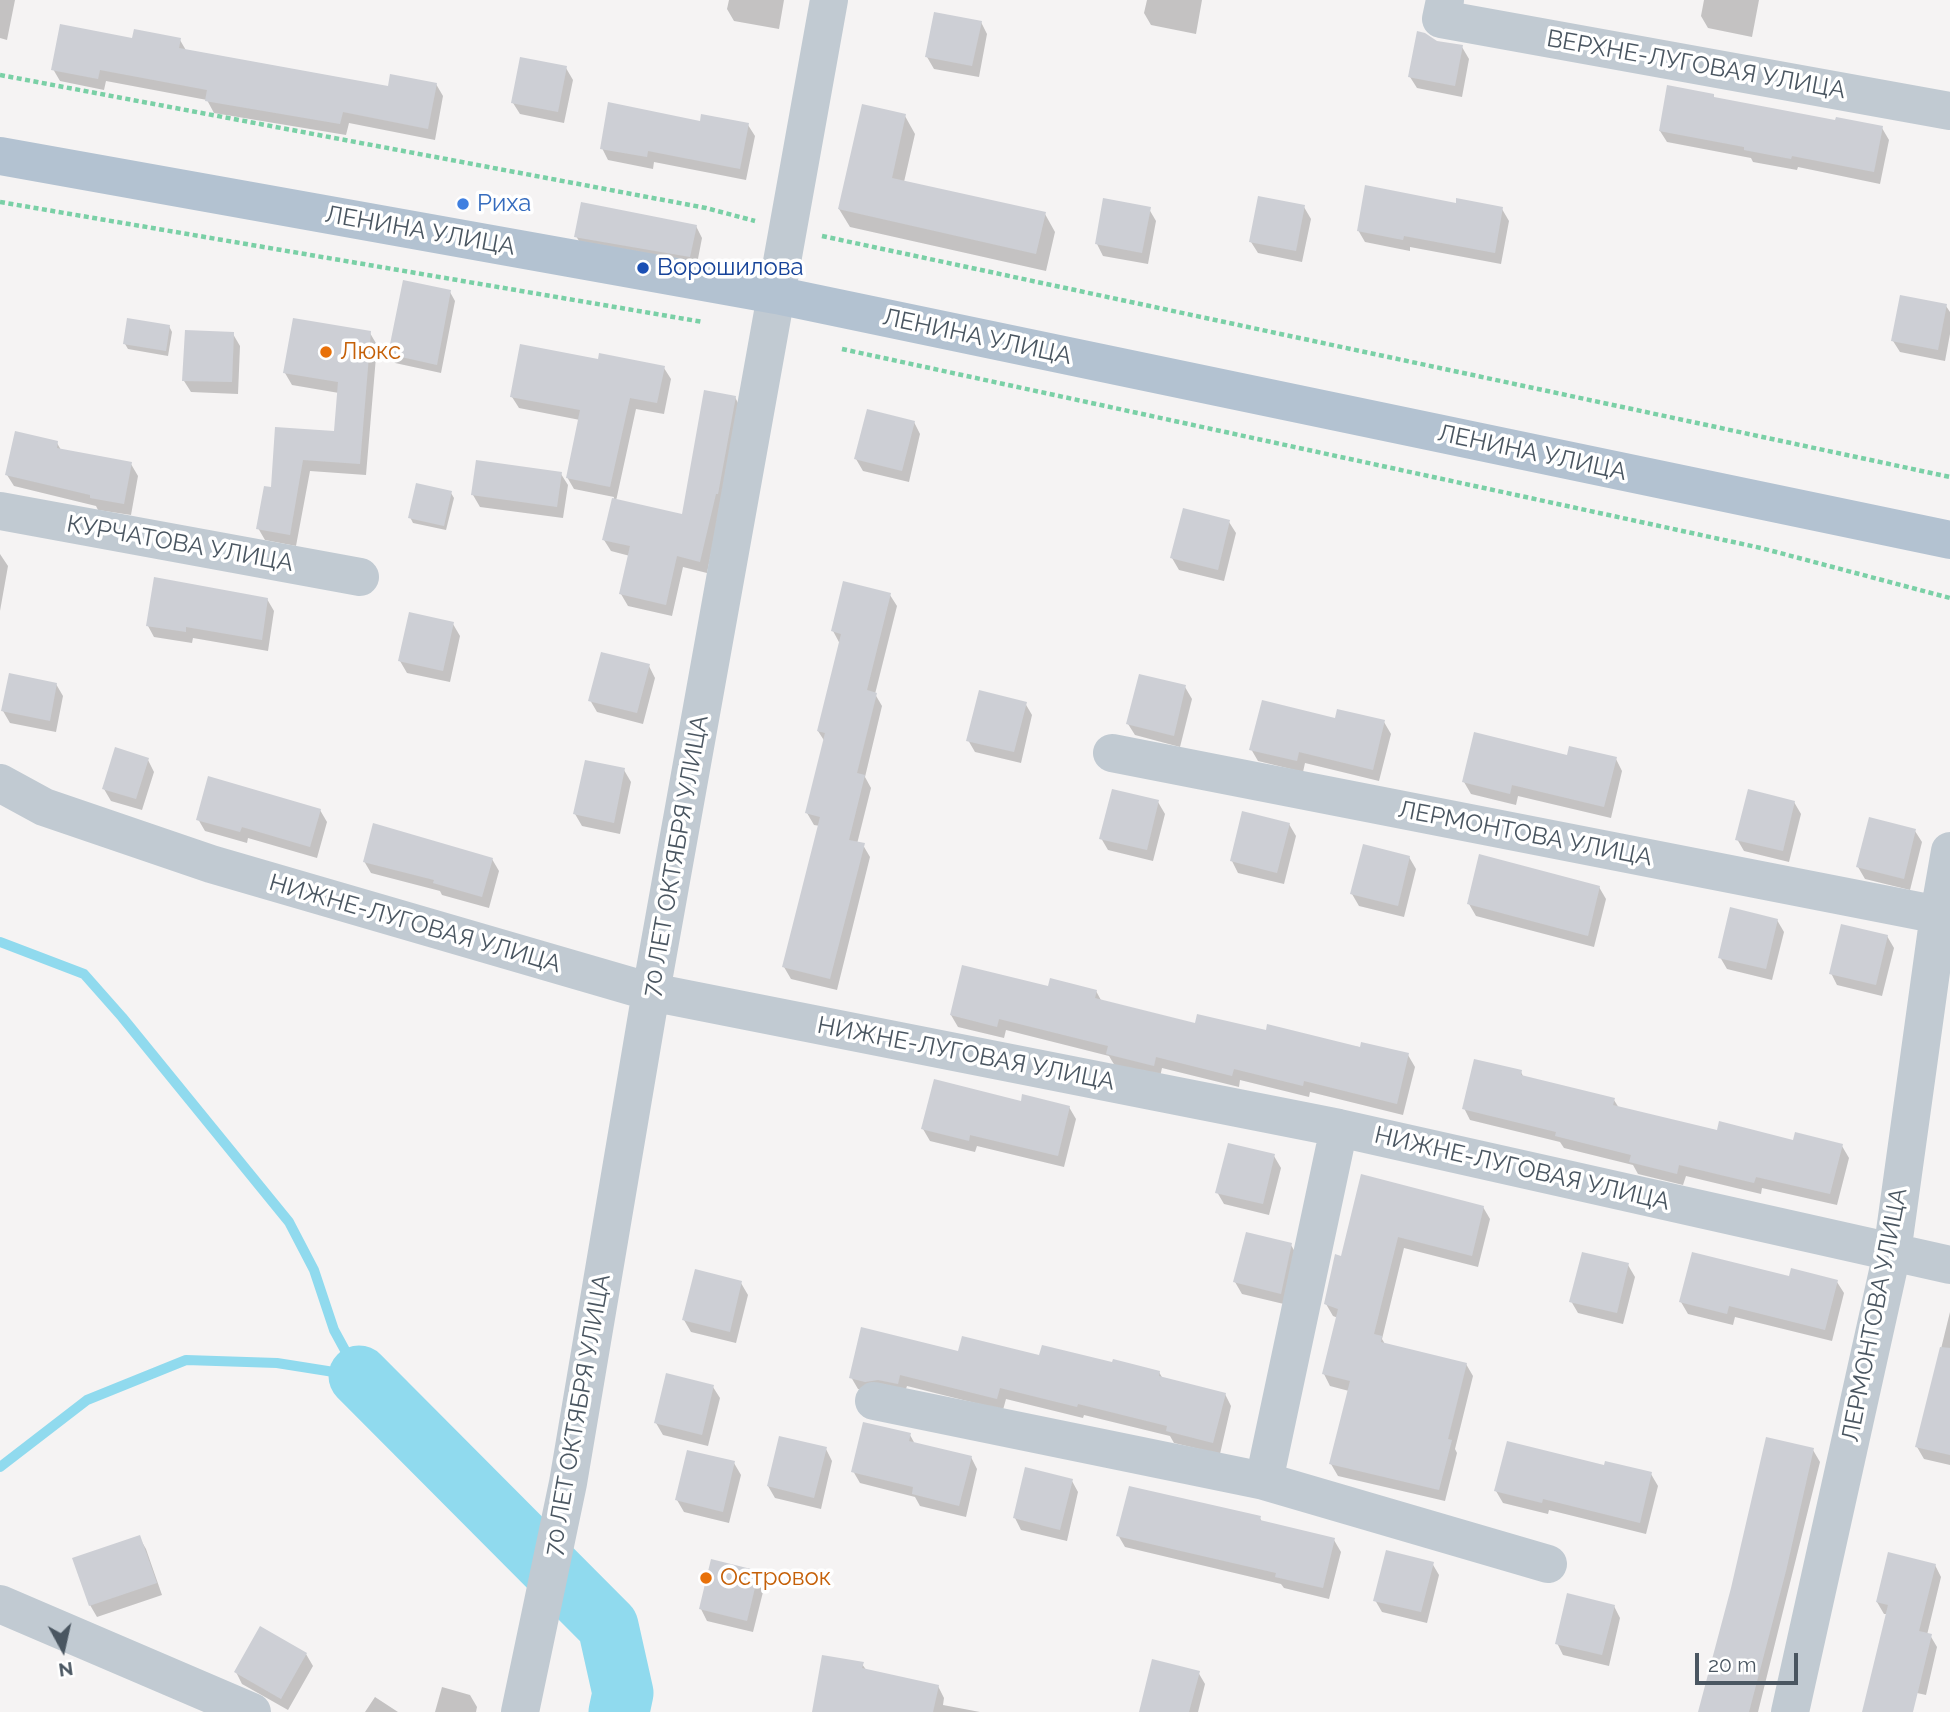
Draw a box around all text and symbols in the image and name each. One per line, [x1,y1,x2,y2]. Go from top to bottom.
street label: ВЕРХНЕ-ЛУГОВАЯ УЛИЦА [1544,25,1848,105]
place label: Риха [477,190,531,218]
marker: Риха [455,196,471,212]
street label: ЛЕНИНА УЛИЦА [323,200,517,262]
place label: Ворошилова [657,254,804,282]
marker: Ворошилова [635,260,651,276]
street label: ЛЕНИНА УЛИЦА [880,303,1074,371]
place label: Люкс [340,338,401,366]
marker: Люкс [318,344,334,360]
street label: ЛЕНИНА УЛИЦА [1435,419,1629,487]
street label: КУРЧАТОВА УЛИЦА [65,510,295,578]
street label: 70 ЛЕТ ОКТЯБРЯ УЛИЦА [637,713,715,999]
street label: ЛЕРМОНТОВА УЛИЦА [1396,795,1654,873]
street label: НИЖНЕ-ЛУГОВАЯ УЛИЦА [266,869,564,979]
street label: НИЖНЕ-ЛУГОВАЯ УЛИЦА [815,1011,1117,1097]
street label: НИЖНЕ-ЛУГОВАЯ УЛИЦА [1372,1121,1672,1217]
street label: ЛЕРМОНТОВА УЛИЦА [1836,1186,1914,1444]
street label: 70 ЛЕТ ОКТЯБРЯ УЛИЦА [539,1272,617,1558]
place label: Островок [720,1564,831,1592]
marker: Островок [698,1570,714,1586]
north arrow [28,1614,98,1684]
scale bar [1698,1638,1801,1682]
text: 20 m [1708,1652,1756,1677]
text: N [57,1658,75,1682]

